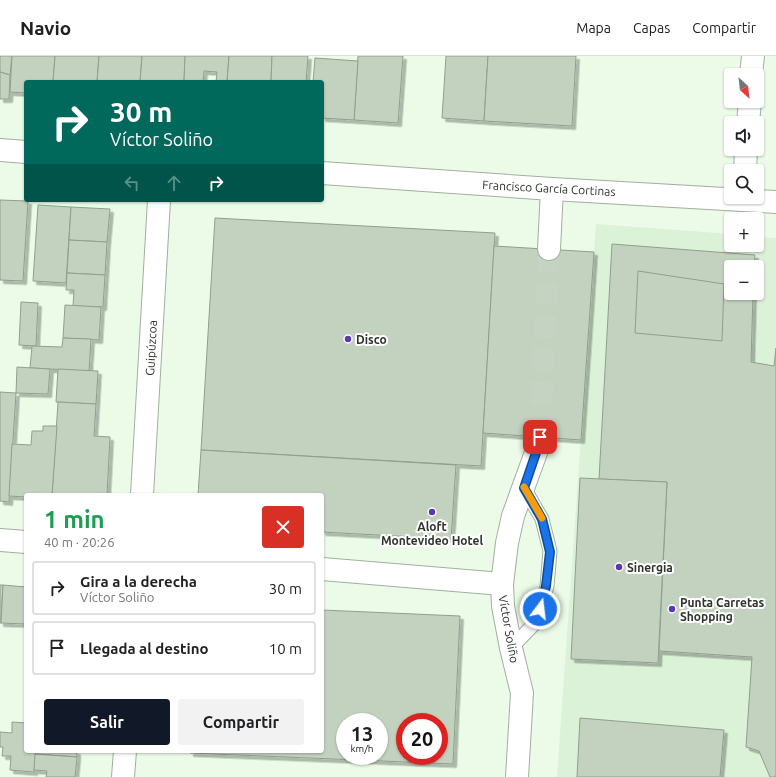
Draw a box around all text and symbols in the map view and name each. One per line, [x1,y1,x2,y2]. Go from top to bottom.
text: Navio [20,17,71,39]
text: Mapa [576,20,611,36]
text: Capas [633,20,670,36]
text: Compartir [692,20,756,36]
north arrow [724,68,764,108]
map controls [724,68,764,300]
icon: right [44,96,96,148]
text: 30 m [110,96,172,127]
button: sound [724,116,764,156]
text: Víctor Soliño [110,129,213,149]
button: search [724,164,764,204]
icon: left [121,172,143,194]
icon: ahead [163,172,185,194]
icon: right [205,172,227,194]
street label: Francisco García Cortinas [482,178,616,198]
button: + [724,212,764,252]
button: − [724,260,764,300]
street label: Guipúzcoa [143,320,159,376]
place label: Disco [356,333,387,346]
marker: Disco [343,334,353,344]
pin [523,420,557,454]
icon: arrive [529,426,551,448]
text: 1 min [44,506,105,533]
button: close [262,506,304,548]
marker: Aloft Montevideo Hotel [427,507,437,517]
place label: Aloft Montevideo Hotel [381,520,483,547]
text: 40 m · 20:26 [44,535,115,549]
place label: Sinergia [627,561,673,574]
marker: Sinergia [614,562,624,572]
text: Gira a la derecha [80,573,197,590]
icon: right [46,577,68,599]
text: 30 m [269,580,302,597]
position arrow [519,588,561,630]
text: Víctor Soliño [80,590,154,604]
street label: Víctor Soliño [497,594,521,664]
place label: Punta Carretas Shopping [680,596,764,623]
marker: Punta Carretas Shopping [667,604,677,614]
icon: arrive [46,637,68,659]
text: Llegada al destino [80,640,209,657]
text: 10 m [269,640,302,657]
button: Salir [44,699,170,745]
button: Compartir [178,699,304,745]
speed limit sign: 20 [396,713,448,765]
text: 13 [351,722,373,745]
text: km/h [350,743,374,754]

